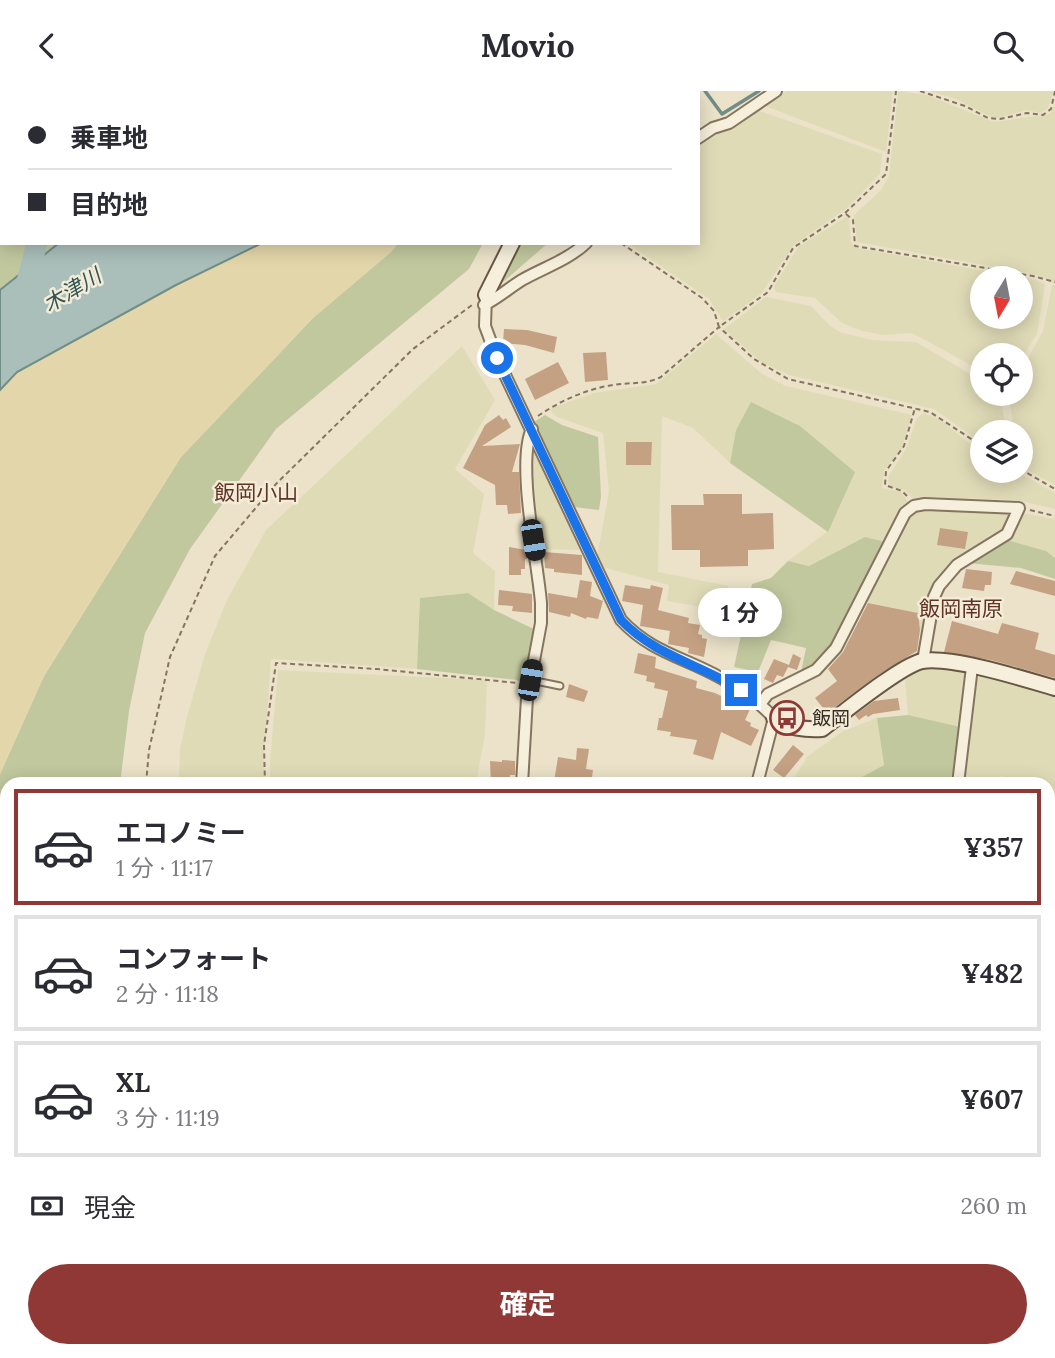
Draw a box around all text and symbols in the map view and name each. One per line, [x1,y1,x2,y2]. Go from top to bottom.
text: Movio [480,25,575,66]
icon: back [28,27,66,65]
icon: search [989,27,1027,65]
text: 乗車地 [70,121,148,154]
text: 目的地 [70,188,148,221]
water label: 木津川 [38,261,108,318]
north arrow [970,266,1032,329]
map controls [970,266,1033,483]
route start [481,342,513,374]
button: locate [970,343,1033,406]
button: layers [970,420,1033,483]
district label: 飯岡小山 [214,479,298,506]
car [520,518,547,562]
callout: 1 分 [699,589,783,637]
district label: 飯岡南原 [919,595,1003,622]
text: 1 分 [721,598,759,627]
car [517,657,544,703]
route end [725,674,757,706]
bus stop icon: 飯岡 [768,699,806,737]
place label: 飯岡 [812,706,850,730]
icon: car [32,816,95,879]
text: エコノミー [116,816,246,849]
text: ¥357 [963,831,1023,864]
text: 1 分 · 11:17 [116,853,213,882]
icon: car [32,942,95,1005]
text: コンフォート [116,942,271,975]
text: ¥482 [961,957,1023,990]
text: 2 分 · 11:18 [116,979,219,1008]
text: XL [116,1066,150,1099]
icon: car [32,1068,95,1131]
text: ¥607 [961,1083,1023,1116]
text: 3 分 · 11:19 [116,1103,220,1132]
icon: cash [28,1187,66,1225]
text: 現金 [84,1191,136,1224]
text: 260 m [960,1191,1027,1220]
button: 確定 [28,1264,1027,1344]

